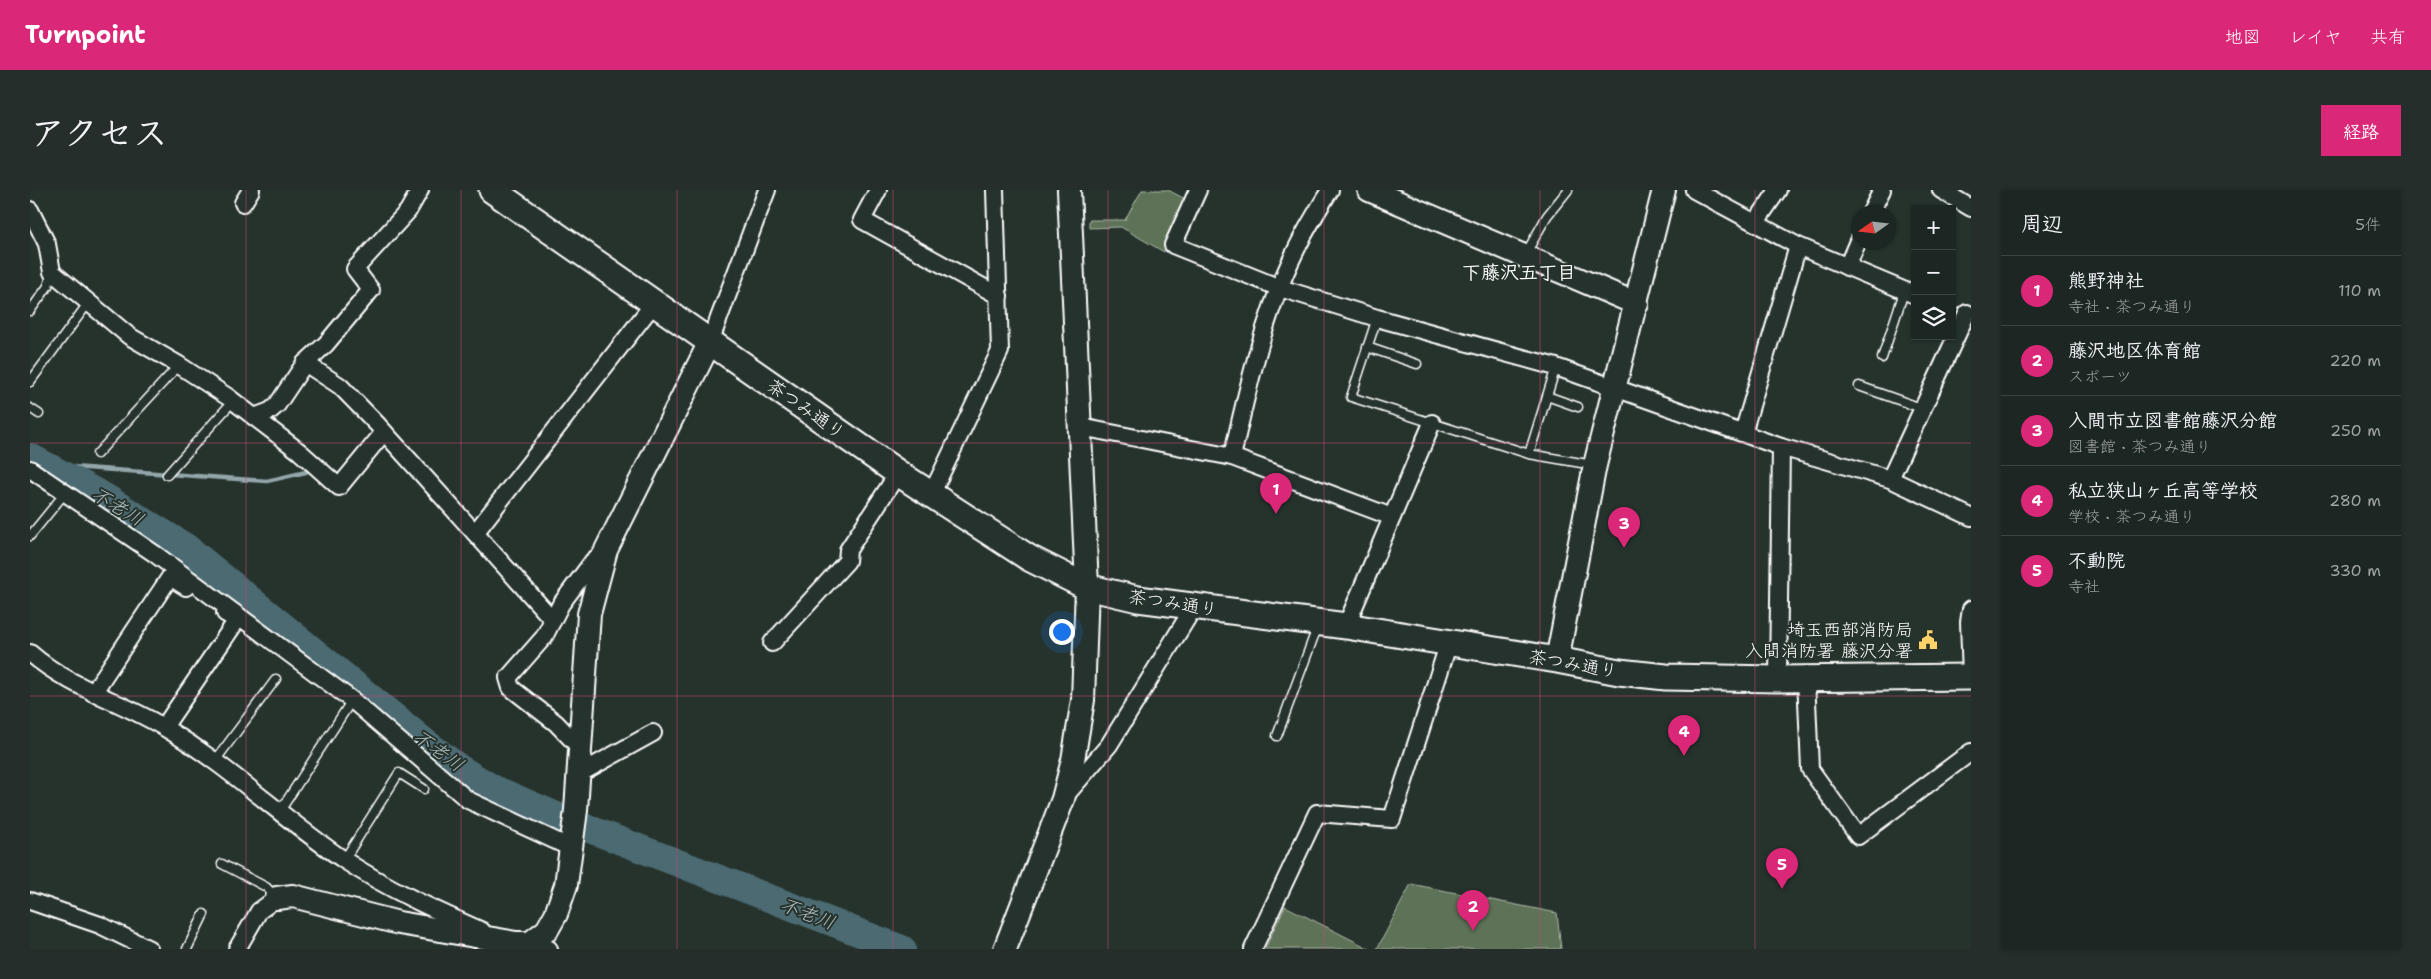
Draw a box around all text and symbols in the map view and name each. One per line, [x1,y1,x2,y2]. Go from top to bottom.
text: Turnpoint [25,19,146,51]
text: 地図 [2225,25,2261,49]
text: レイヤ [2289,25,2342,49]
text: 共有 [2370,25,2406,49]
button: 経路 [2321,105,2401,156]
text: アクセス [30,109,168,156]
north arrow [1851,205,1896,250]
map controls [1911,205,1956,340]
button: + [1911,205,1956,250]
text: 周辺 [2021,210,2063,238]
text: 5件 [2355,214,2381,235]
button: − [1911,250,1956,295]
district label: 下藤沢五丁目 [1462,260,1576,285]
text: 熊野神社 [2068,268,2144,293]
text: 1 [2033,280,2041,301]
text: 110 m [2338,280,2381,301]
button: layers [1911,295,1956,340]
text: 寺社 · 茶つみ通り [2068,296,2195,317]
text: 藤沢地区体育館 [2068,338,2201,363]
text: 2 [2031,350,2043,371]
text: 220 m [2329,350,2381,371]
text: スポーツ [2068,366,2132,387]
street label: 茶つみ通り [762,373,850,445]
text: 入間市立図書館藤沢分館 [2068,408,2277,433]
text: 3 [2031,420,2043,441]
text: 250 m [2330,420,2381,441]
text: 図書館 · 茶つみ通り [2068,436,2211,457]
pin: 1 [1260,473,1292,514]
text: 私立狭山ヶ丘高等学校 [2068,478,2258,503]
water label: 不老川 [87,481,149,532]
text: 4 [2031,490,2043,511]
text: 280 m [2329,490,2381,511]
text: 学校 · 茶つみ通り [2068,506,2195,527]
pin: 3 [1608,507,1640,548]
text: 不動院 [2068,548,2125,573]
text: 5 [2032,560,2042,581]
text: 330 m [2329,560,2381,581]
text: 寺社 [2068,576,2100,597]
street label: 茶つみ通り [1127,584,1219,622]
place label: 埼玉西部消防局 入間消防署 藤沢分署 [1745,618,1913,663]
your location [1049,619,1075,645]
public building icon: 埼玉西部消防局 入間消防署 藤沢分署 [1917,629,1939,651]
street label: 茶つみ通り [1527,644,1619,684]
pin: 4 [1668,715,1700,756]
water label: 不老川 [408,724,469,777]
pin: 5 [1766,848,1798,889]
pin: 2 [1457,890,1489,931]
water label: 不老川 [777,892,839,935]

